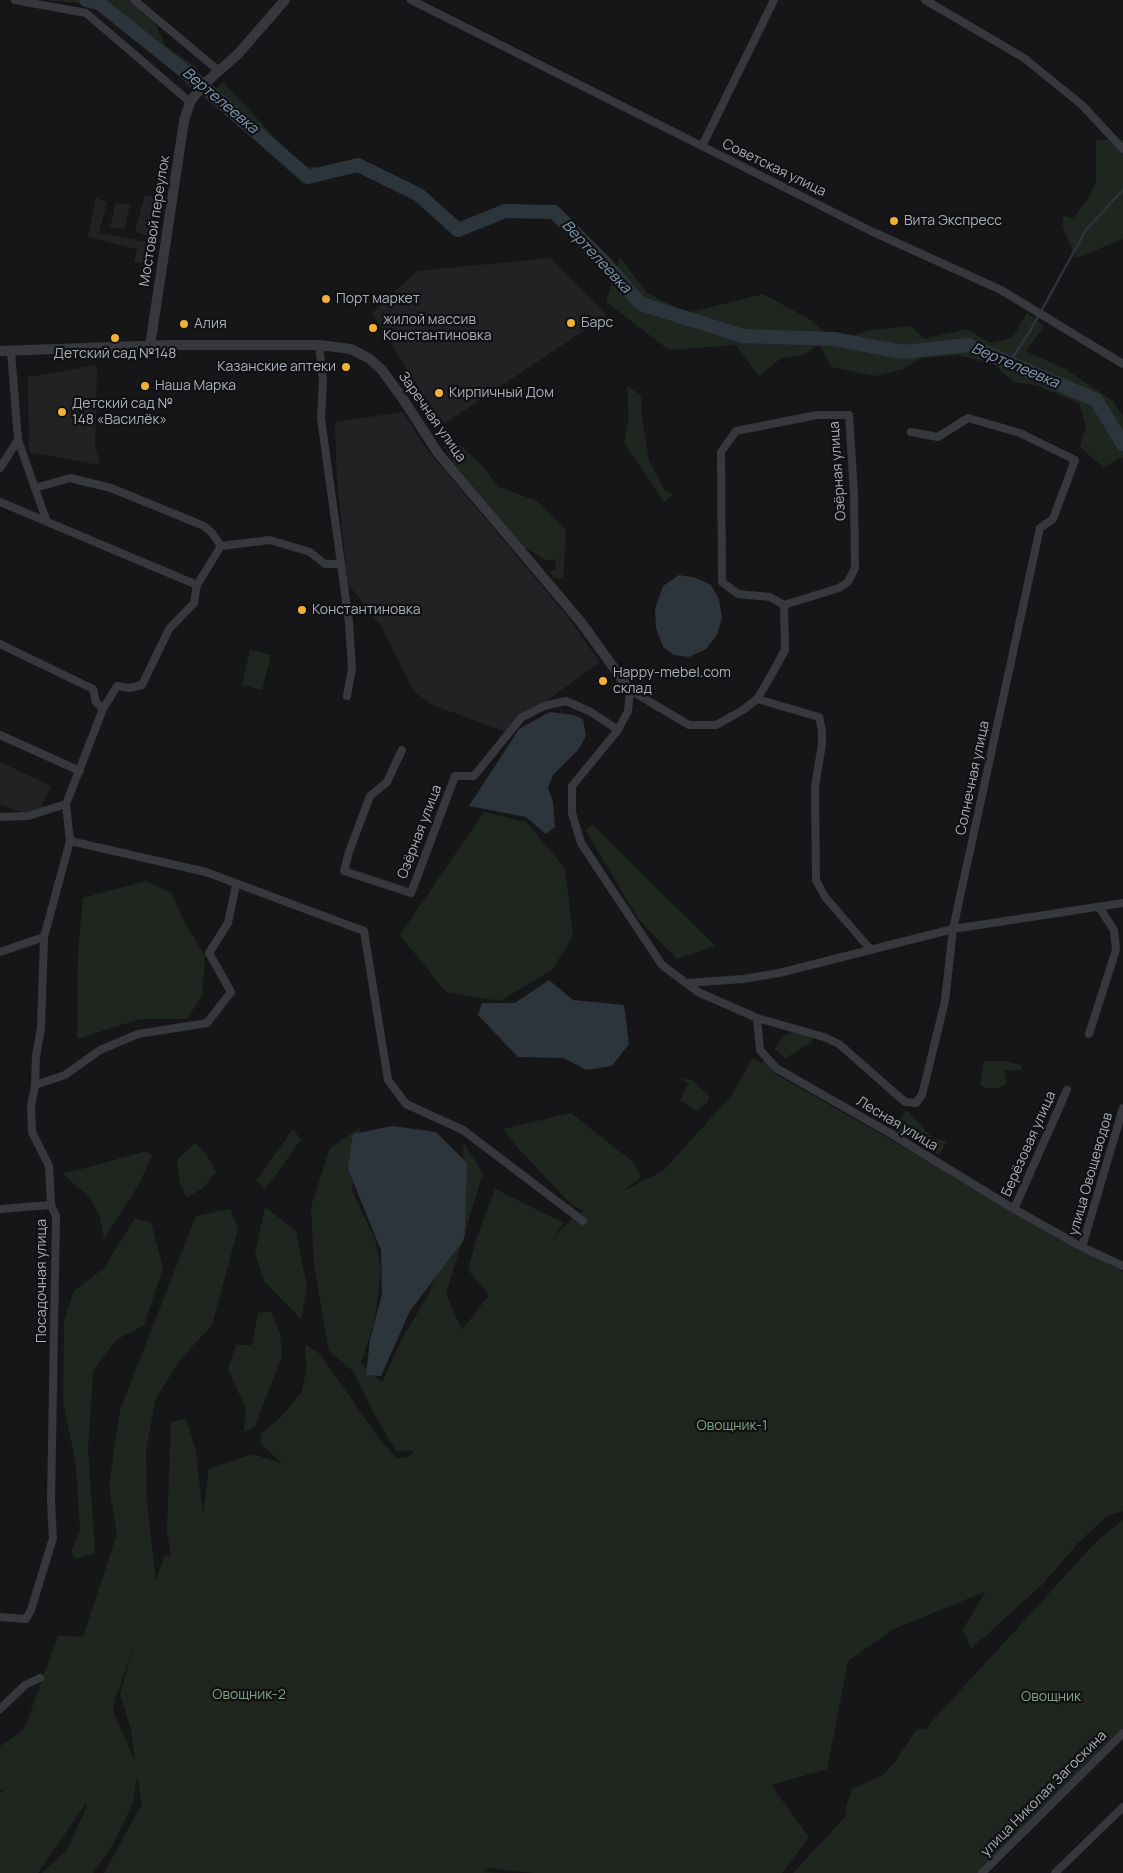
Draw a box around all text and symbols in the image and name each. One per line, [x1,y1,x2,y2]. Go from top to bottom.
water label: Вертелеевка [179,64,261,138]
street label: Советская улица [719,136,829,200]
street label: Мостовой переулок [136,154,174,288]
place label: Вита Экспресс [904,213,1002,229]
marker: Вита Экспресс [888,215,900,227]
water label: Вертелеевка [558,217,634,297]
place label: Порт маркет [336,291,420,307]
marker: Порт маркет [320,293,332,305]
place label: жилой массив Константиновка [383,312,492,344]
place label: Барс [581,315,613,331]
place label: Алия [194,316,227,332]
marker: Барс [565,317,577,329]
marker: Алия [178,318,190,330]
marker: жилой массив Константиновка [367,322,379,334]
marker: Детский сад №148 [109,332,121,344]
water label: Вертелеевка [969,340,1061,392]
place label: Детский сад №148 [54,346,176,362]
place label: Казанские аптеки [217,359,336,375]
marker: Казанские аптеки [340,361,352,373]
street label: Заречная улица [395,369,469,465]
place label: Наша Марка [155,378,236,394]
marker: Наша Марка [139,380,151,392]
place label: Кирпичный Дом [449,385,554,401]
marker: Кирпичный Дом [433,387,445,399]
place label: Детский сад № 148 «Василёк» [72,396,173,428]
marker: Детский сад № 148 «Василёк» [56,406,68,418]
street label: Озёрная улица [826,421,850,521]
place label: Константиновка [312,602,421,618]
marker: Константиновка [296,604,308,616]
place label: Happy-mebel.com склад [613,665,731,698]
marker: Happy-mebel.com склад [597,675,609,687]
street label: Солнечная улица [953,719,993,837]
street label: Озёрная улица [394,783,446,881]
street label: Берёзовая улица [998,1089,1060,1199]
street label: Лесная улица [853,1093,941,1155]
street label: улица Овощеводов [1065,1111,1117,1237]
street label: Посадочная улица [34,1219,50,1343]
park label: Овощник-1 [697,1418,767,1434]
park label: Овощник-2 [212,1687,286,1703]
park label: Овощник [1021,1689,1081,1705]
street label: улица Николая Загоскина [978,1728,1110,1860]

